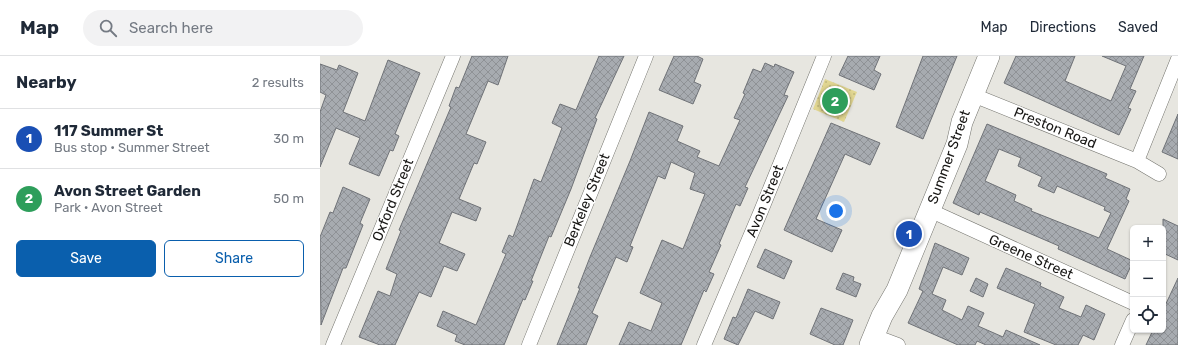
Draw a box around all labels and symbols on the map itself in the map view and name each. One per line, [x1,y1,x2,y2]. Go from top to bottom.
pin: 2 [822,86,848,116]
street label: Preston Road [1011,104,1099,152]
street label: Summer Street [924,107,974,206]
street label: Berkeley Street [560,150,614,249]
street label: Oxford Street [369,156,418,244]
street label: Avon Street [743,162,787,240]
your location [826,201,846,221]
pin: 1 [896,219,922,249]
street label: Greene Street [986,231,1076,283]

